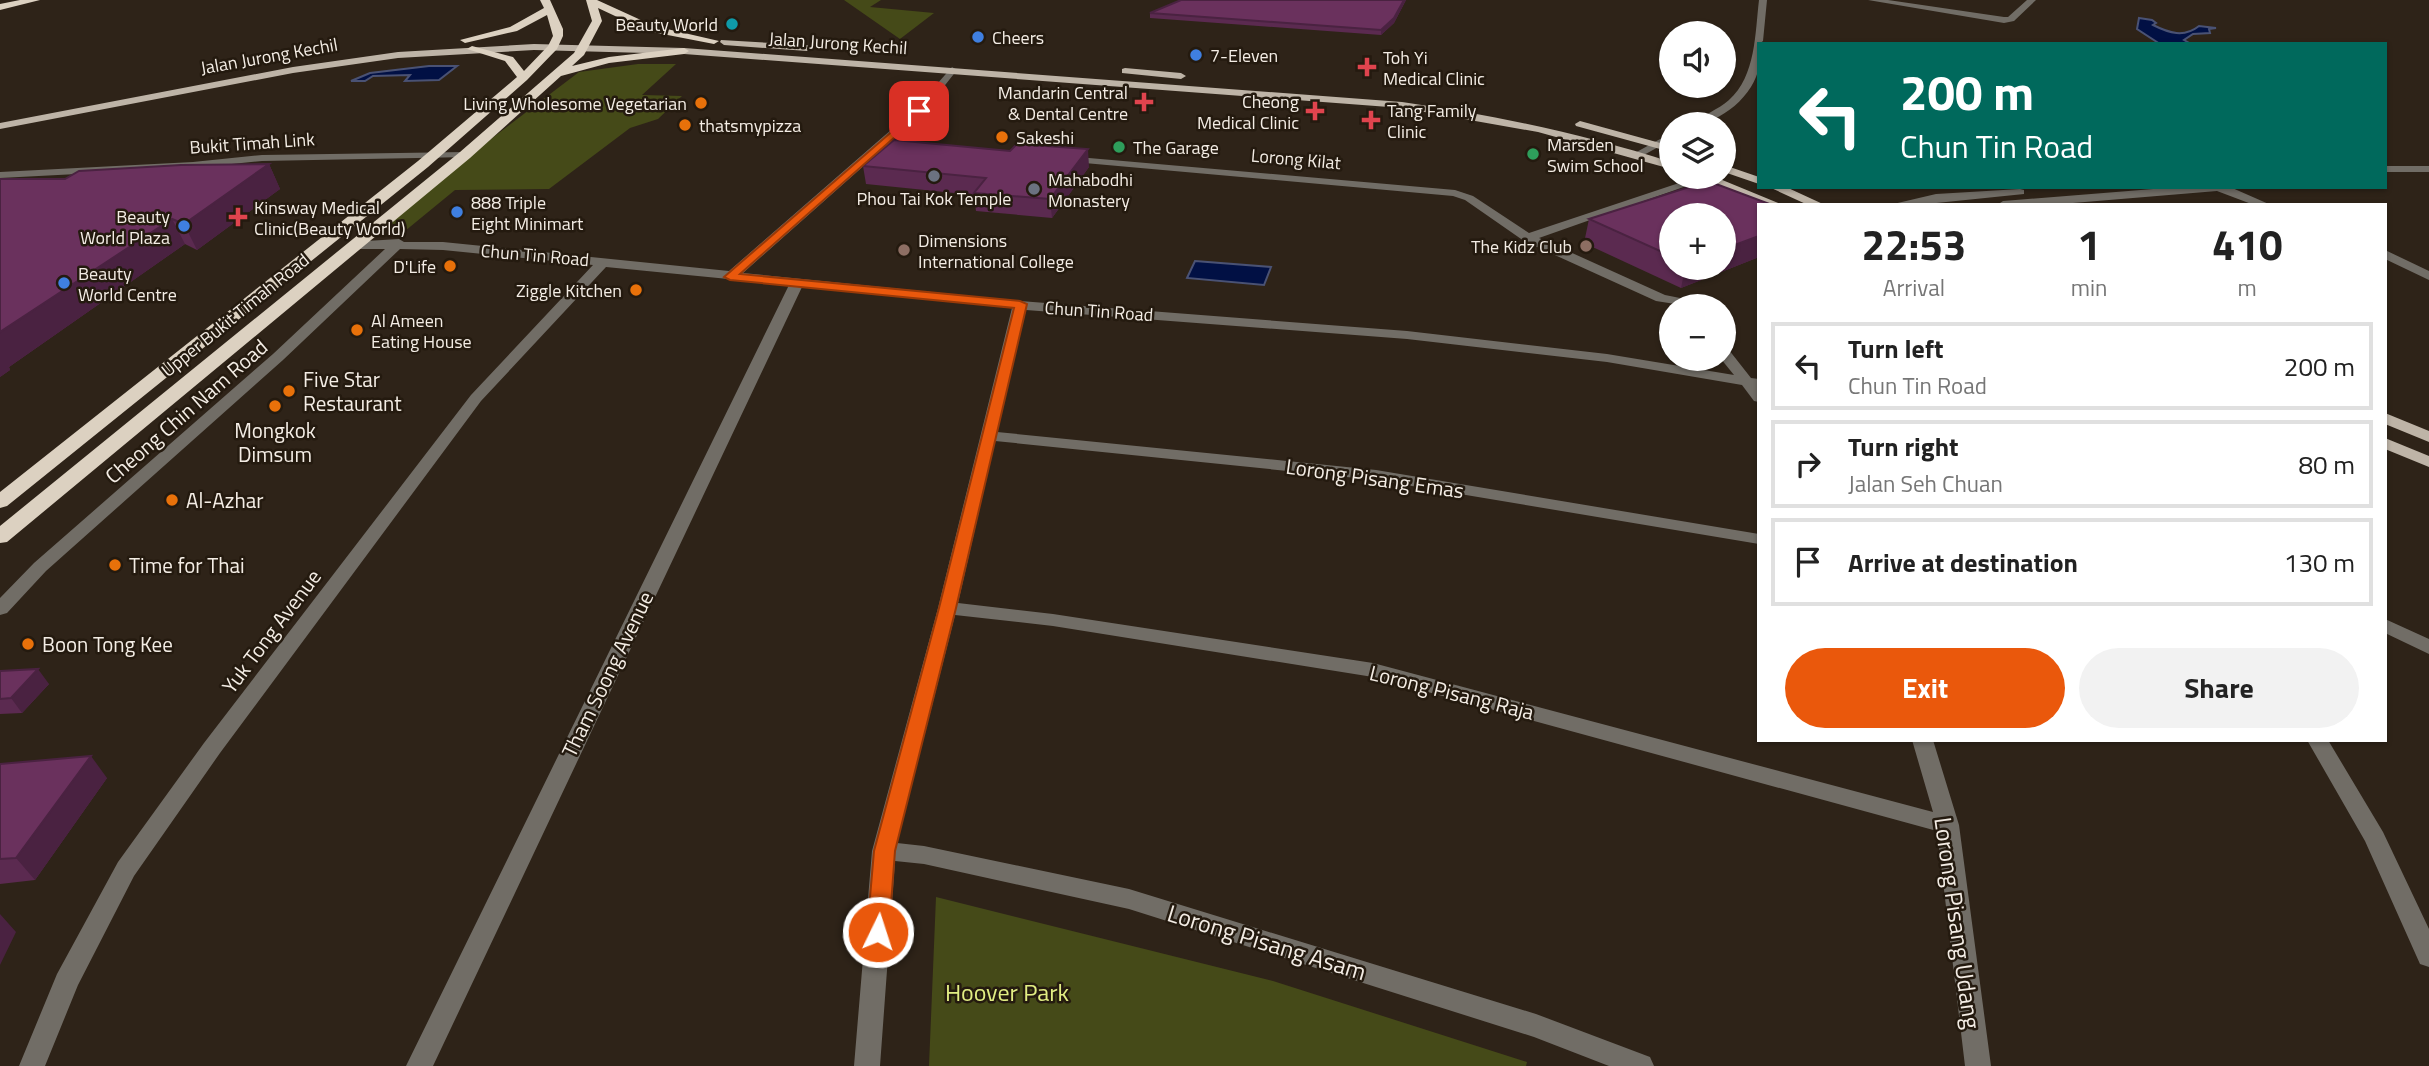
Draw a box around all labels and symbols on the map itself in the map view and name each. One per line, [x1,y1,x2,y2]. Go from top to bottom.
place label: Beauty World [615,11,718,38]
marker: Beauty World [724,16,740,32]
place label: Cheers [992,24,1044,51]
street label: Jalan Jurong Kechil [768,25,908,61]
marker: Cheers [970,29,986,45]
street label: Jalan Jurong Kechil [198,31,340,81]
place label: 7-Eleven [1210,42,1278,69]
place label: Toh Yi Medical Clinic [1383,44,1485,92]
marker: 7-Eleven [1188,47,1204,63]
marker: Toh Yi Medical Clinic [1357,57,1377,77]
place label: Mandarin Central & Dental Centre [998,79,1128,127]
pin [889,81,949,141]
place label: Cheong Medical Clinic [1197,88,1299,136]
place label: Living Wholesome Vegetarian [463,90,687,117]
marker: Mandarin Central & Dental Centre [1134,92,1154,112]
marker: Living Wholesome Vegetarian [693,95,709,111]
place label: Tang Family Clinic [1387,97,1477,145]
marker: Cheong Medical Clinic [1305,101,1325,121]
marker: Tang Family Clinic [1361,110,1381,130]
place label: thatsmypizza [699,112,801,139]
marker: thatsmypizza [677,117,693,133]
place label: Sakeshi [1016,124,1074,151]
street label: Bukit Timah Link [188,125,316,161]
marker: Sakeshi [994,129,1010,145]
place label: Marsden Swim School [1547,131,1644,179]
place label: The Garage [1133,134,1219,161]
marker: The Garage [1111,139,1127,155]
street label: Lorong Kilat [1250,142,1343,176]
marker: Marsden Swim School [1525,146,1541,162]
place label: Mahabodhi Monastery [1048,166,1133,214]
marker: Phou Tai Kok Temple [926,168,942,184]
marker: Mahabodhi Monastery [1026,181,1042,197]
place label: Phou Tai Kok Temple [857,185,1011,212]
place label: 888 Triple Eight Minimart [471,189,584,237]
place label: Kinsway Medical Clinic(Beauty World) [254,194,406,242]
place label: Beauty World Plaza [80,203,170,251]
marker: 888 Triple Eight Minimart [449,204,465,220]
marker: Kinsway Medical Clinic(Beauty World) [228,207,248,227]
marker: Beauty World Plaza [176,218,192,234]
place label: Dimensions International College [918,227,1074,275]
place label: The Kidz Club [1471,233,1572,260]
street label: Chun Tin Road [480,237,590,273]
marker: The Kidz Club [1578,238,1594,254]
marker: Dimensions International College [896,242,912,258]
street label: Upper Bukit Timah Road [155,247,315,383]
place label: D'Life [393,253,436,280]
marker: D'Life [442,258,458,274]
place label: Beauty World Centre [78,260,177,308]
marker: Beauty World Centre [56,275,72,291]
place label: Ziggle Kitchen [516,277,622,304]
marker: Ziggle Kitchen [628,282,644,298]
street label: Chun Tin Road [1044,294,1154,328]
place label: Al Ameen Eating House [371,307,472,355]
marker: Al Ameen Eating House [349,322,365,338]
street label: Cheong Chin Nam Road [98,331,274,491]
place label: Five Star Restaurant [303,363,402,419]
marker: Five Star Restaurant [281,383,297,399]
marker: Mongkok Dimsum [267,398,283,414]
place label: Mongkok Dimsum [234,414,316,470]
street label: Lorong Pisang Emas [1284,450,1466,506]
place label: Al-Azhar [186,484,264,516]
marker: Al-Azhar [164,492,180,508]
place label: Time for Thai [129,549,245,581]
marker: Time for Thai [107,557,123,573]
street label: Yuk Tong Avenue [214,562,328,700]
street label: Tham Soong Avenue [553,586,661,762]
place label: Boon Tong Kee [42,628,173,660]
marker: Boon Tong Kee [20,636,36,652]
street label: Lorong Pisang Raja [1366,656,1538,728]
street label: Lorong Pisang Udang [1925,815,1991,1031]
position arrow [841,895,915,969]
street label: Lorong Pisang Asam [1163,895,1371,989]
park label: Hoover Park [945,974,1070,1010]

